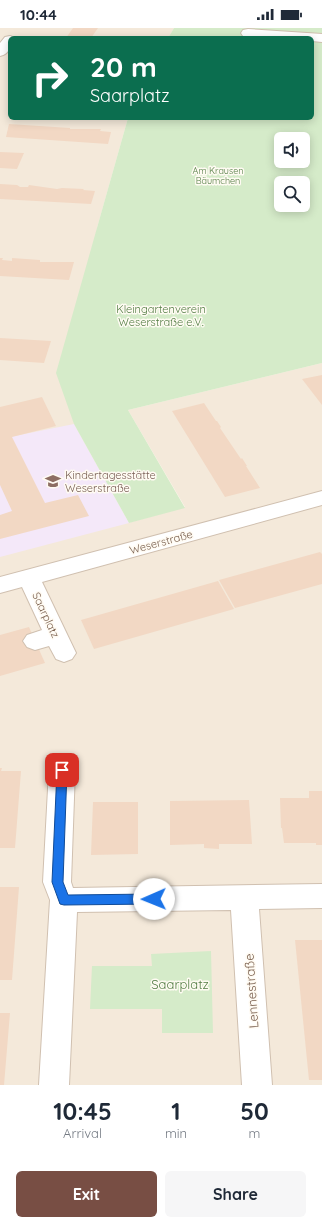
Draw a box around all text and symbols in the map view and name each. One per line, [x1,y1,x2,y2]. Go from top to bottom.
text: 10:44 [20,5,57,24]
text: 20 m [90,49,157,84]
icon: right [24,52,76,104]
text: Saarplatz [90,84,170,107]
map controls [274,132,310,212]
button: sound [274,132,310,168]
park label: Am Krausen Bäumchen [193,165,243,186]
button: search [274,176,310,212]
park label: Kleingartenverein Weserstraße e.V. [116,302,206,329]
place label: Kindertagesstätte Weserstraße [65,468,156,495]
school or university icon: Kindertagesstätte Weserstraße [44,472,62,490]
street label: Weserstraße [128,527,194,557]
street label: Saarplatz [29,590,63,640]
pin [45,753,79,787]
icon: arrive [51,759,73,781]
position arrow [133,878,175,920]
street label: Lennestraße [240,953,262,1029]
park label: Saarplatz [151,976,209,992]
text: 10:45 [53,1096,112,1126]
text: 1 [171,1096,181,1126]
text: 50 [240,1096,269,1126]
text: Arrival [63,1125,102,1141]
text: min [165,1125,187,1141]
text: m [249,1125,260,1141]
button: Exit [16,1171,157,1217]
button: Share [165,1171,306,1217]

